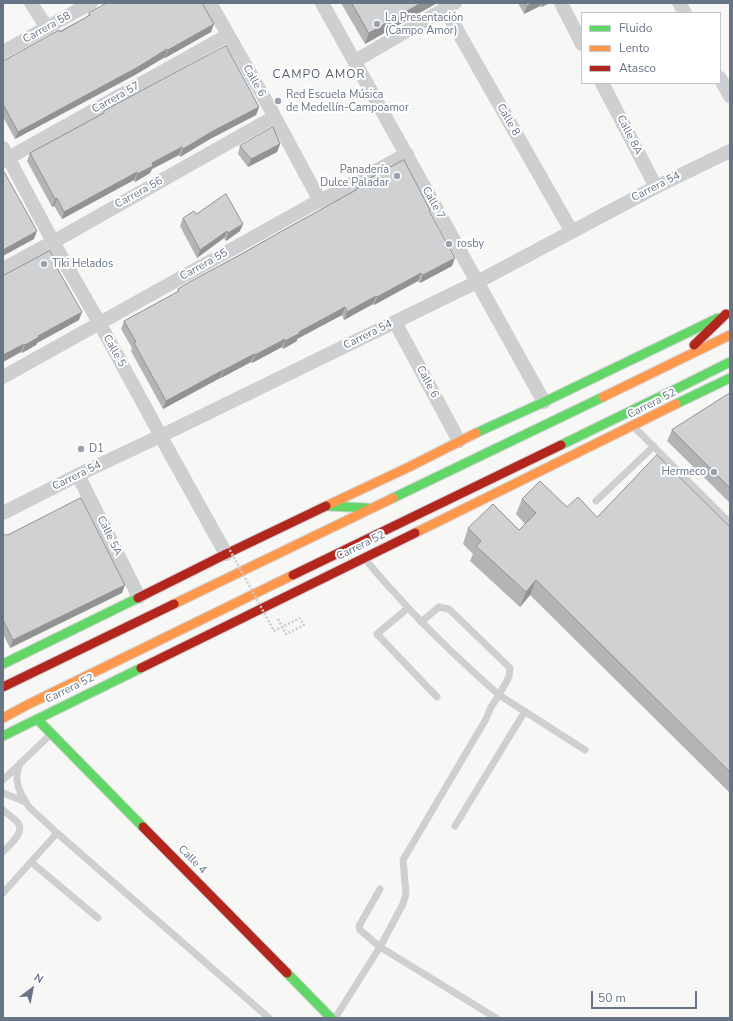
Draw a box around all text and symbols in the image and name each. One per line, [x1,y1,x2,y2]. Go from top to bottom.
street label: Carrera 58 [21,10,73,46]
place label: La Presentación (Campo Amor) [385,11,463,37]
legend [581,12,721,84]
marker: La Presentación (Campo Amor) [372,19,382,29]
text: Fluido [619,20,652,36]
text: Lento [619,40,649,56]
text: Atasco [619,60,656,76]
street label: Calle 6 [240,63,268,99]
district label: CAMPO AMOR [273,68,365,82]
street label: Carrera 57 [90,80,142,116]
place label: Red Escuela Música de Medellín-Campoamor [286,88,409,114]
marker: Red Escuela Música de Medellín-Campoamor [273,96,283,106]
street label: Calle 8 [494,102,522,138]
street label: Calle 8A [613,113,645,157]
place label: Panadería Dulce Paladar [320,163,389,189]
street label: Carrera 54 [630,169,682,205]
marker: Panadería Dulce Paladar [392,171,402,181]
street label: Carrera 56 [113,175,165,211]
street label: Calle 7 [419,185,447,221]
place label: rosby [457,237,484,251]
marker: rosby [444,239,454,249]
street label: Carrera 55 [178,247,230,283]
place label: Tiki Helados [52,257,113,271]
marker: Tiki Helados [39,259,49,269]
street label: Carrera 54 [342,318,394,352]
street label: Calle 5 [100,333,128,369]
street label: Calle 6 [413,364,441,400]
street label: Carrera 52 [626,386,678,422]
place label: D1 [89,442,104,456]
marker: D1 [76,444,86,454]
street label: Carrera 54 [51,459,103,493]
place label: Hermeco [661,465,706,479]
marker: Hermeco [709,467,719,477]
street label: Calle 5A [94,514,124,558]
street label: Carrera 52 [335,529,387,563]
street label: Carrera 52 [44,672,96,706]
street label: Calle 4 [175,843,209,877]
north arrow [12,969,52,1009]
text: N [31,970,46,987]
scale bar [593,983,699,1009]
text: 50 m [598,990,626,1006]

